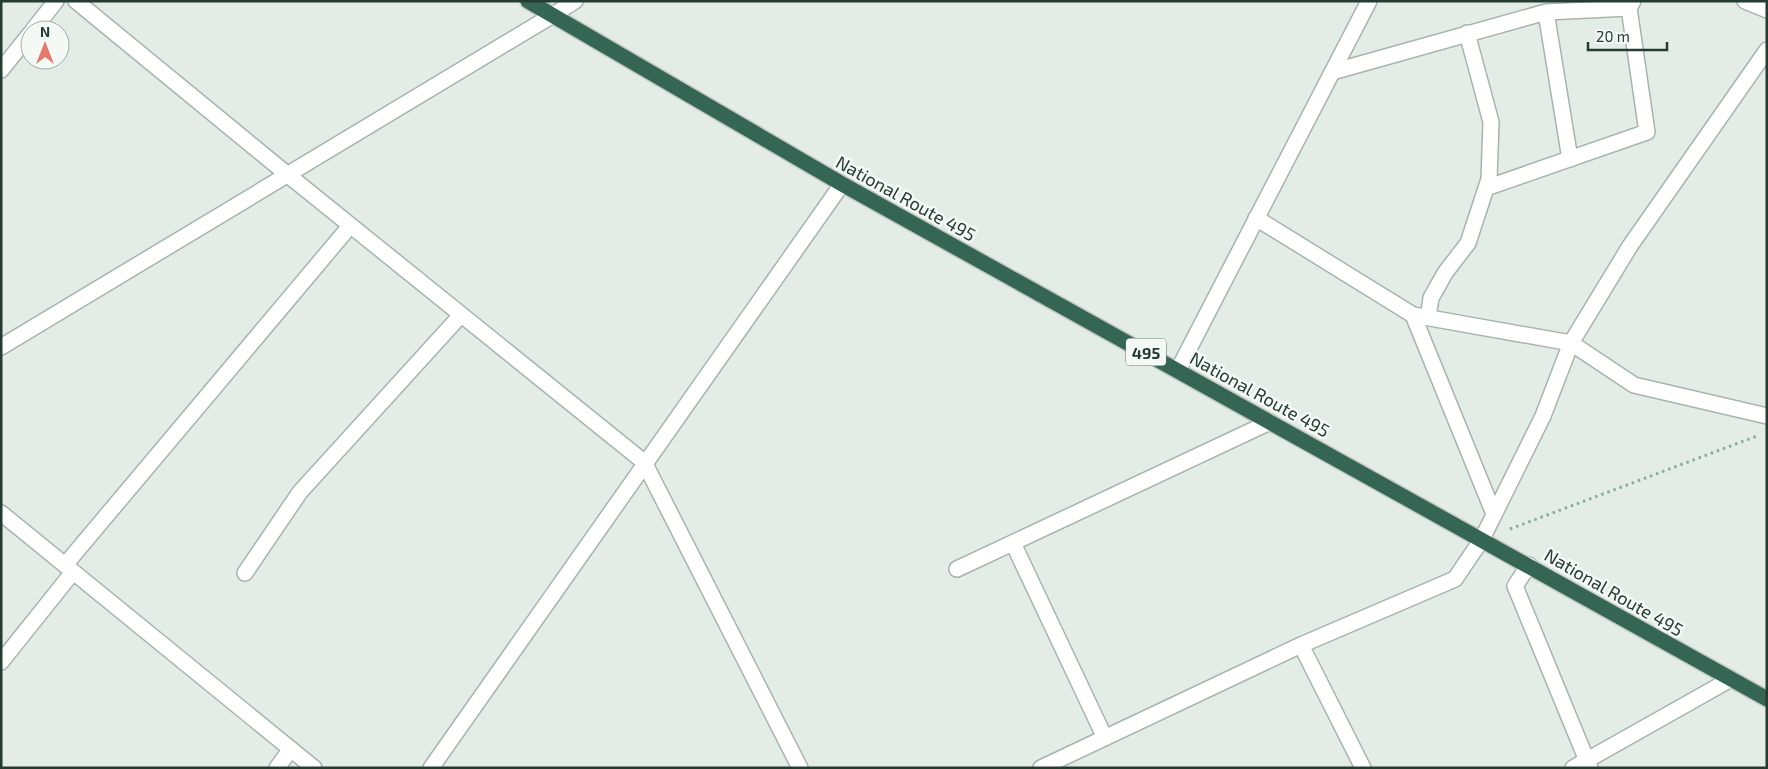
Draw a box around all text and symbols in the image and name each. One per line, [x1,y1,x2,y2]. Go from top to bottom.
north arrow [20,20,70,70]
scale bar [1588,20,1667,52]
text: N [40,23,50,40]
text: 20 m [1596,27,1630,45]
street label: National Route 495 [832,150,980,246]
road number: 495 [1126,338,1166,366]
street label: National Route 495 [1186,346,1334,442]
street label: National Route 495 [1541,543,1687,641]

